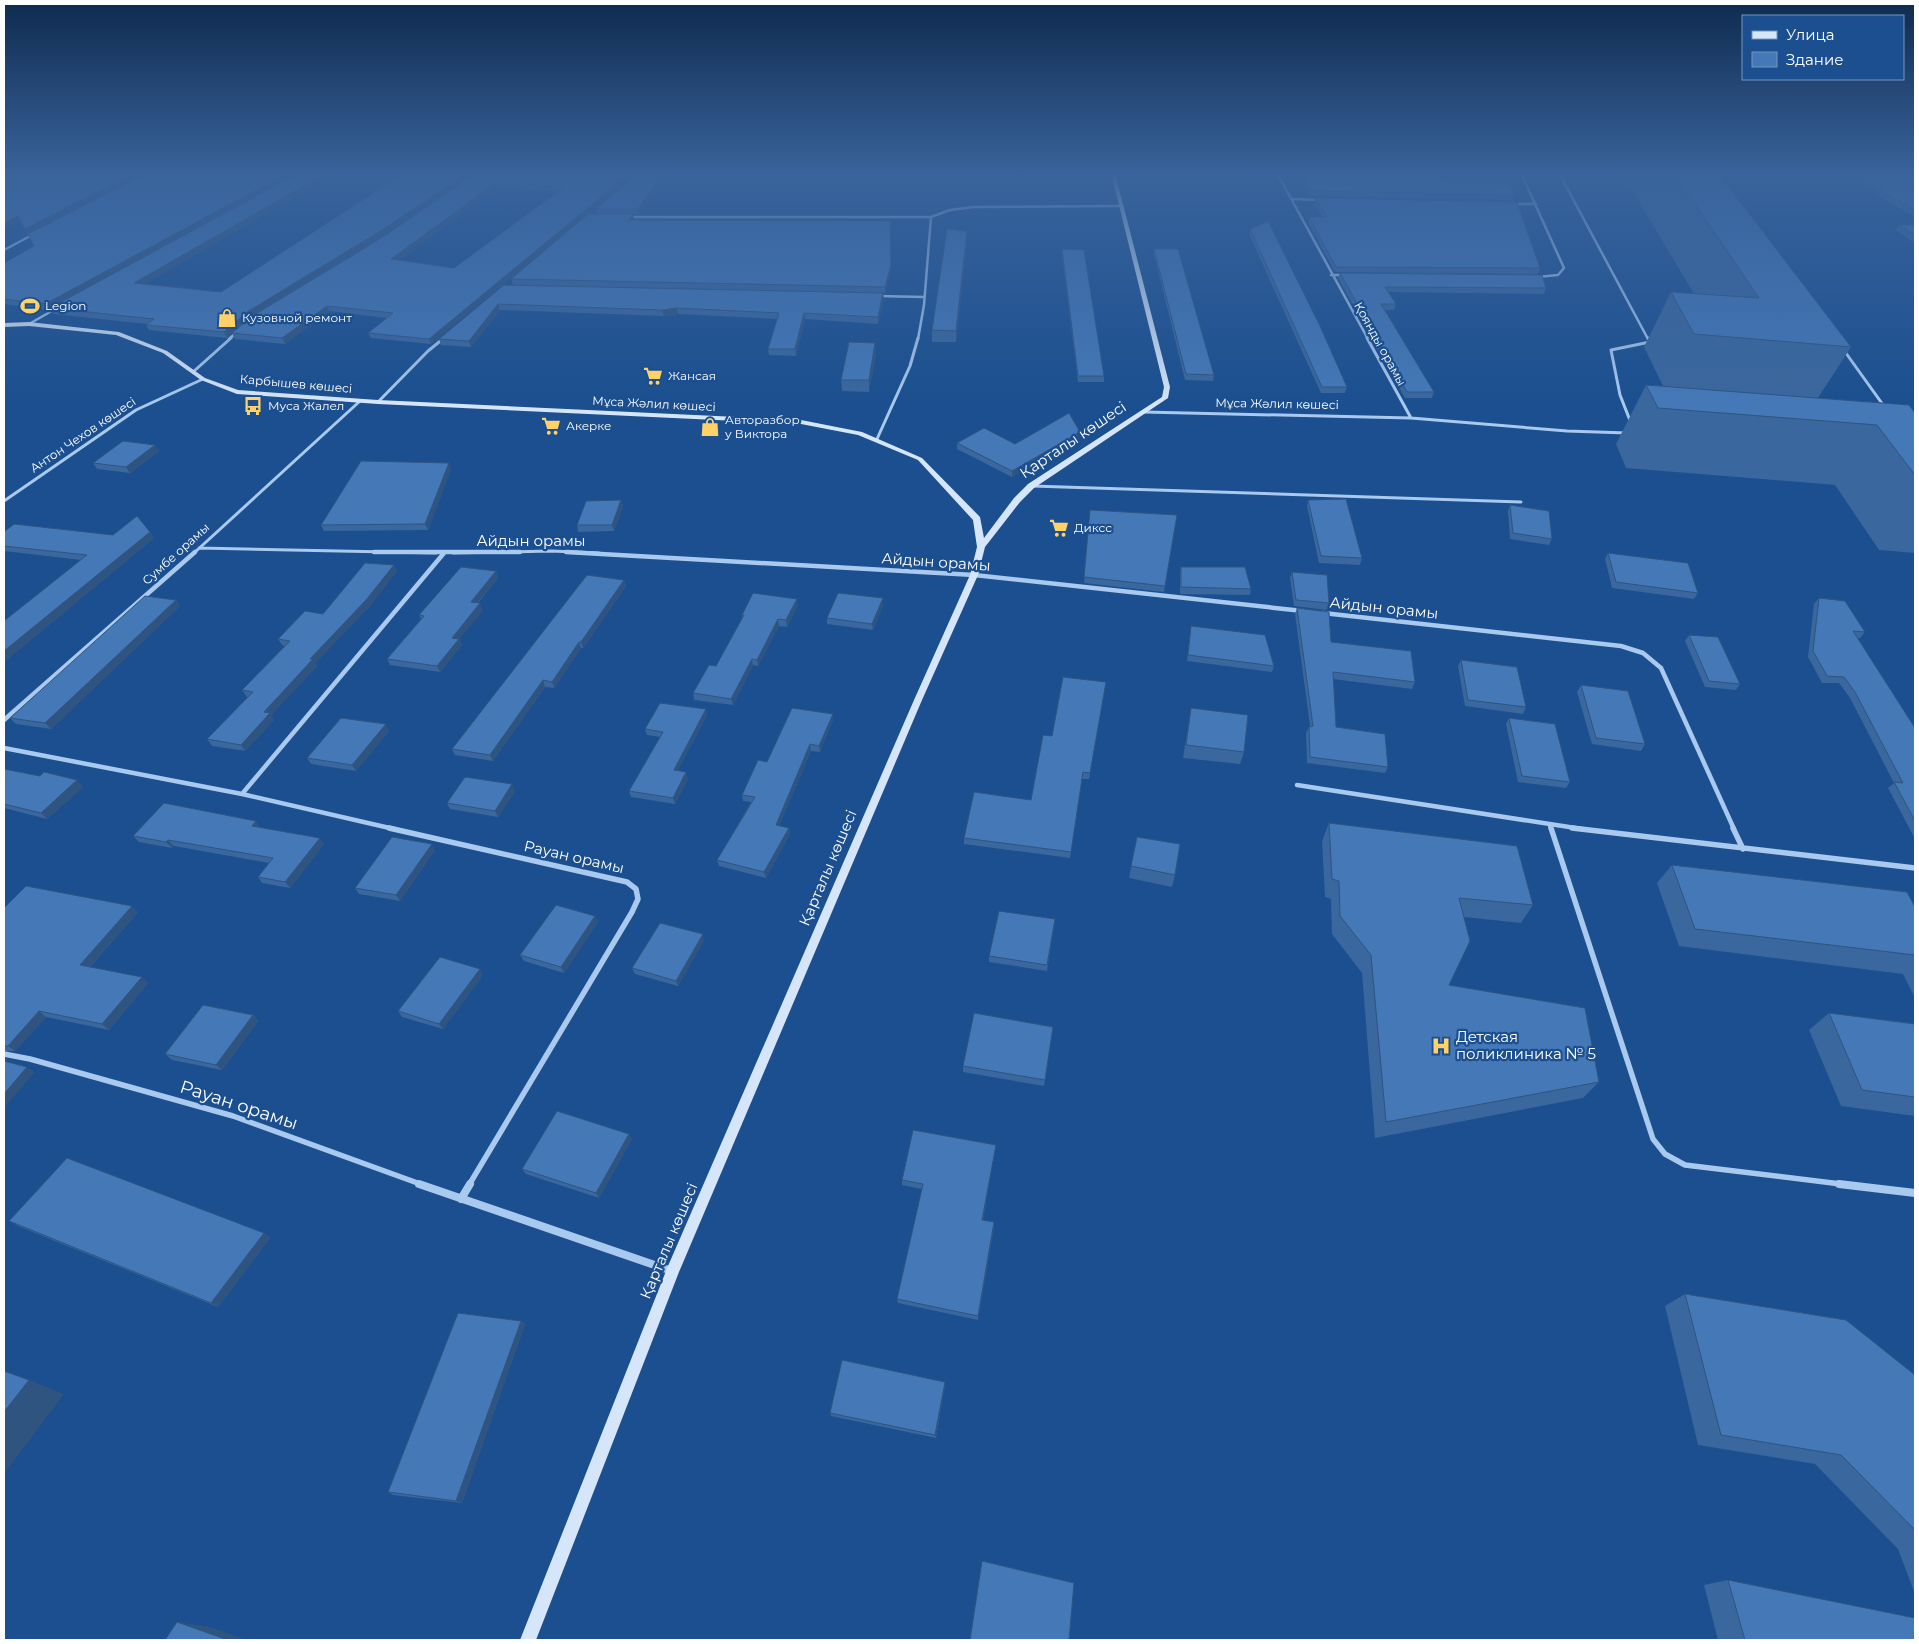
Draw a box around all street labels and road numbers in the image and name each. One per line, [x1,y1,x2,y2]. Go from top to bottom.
street label: Қоянды орамы [1351,299,1410,388]
street label: Карбышев көшесі [239,371,353,396]
street label: Мұса Жәлил көшесі [592,393,716,414]
street label: Антон Чехов көшесі [27,394,138,476]
street label: Мұса Жәлил көшесі [1215,395,1339,412]
street label: Қарталы көшесі [1016,397,1130,482]
street label: Сумбе орамы [139,520,212,588]
street label: Айдын орамы [476,531,586,550]
street label: Айдын орамы [881,548,991,575]
street label: Айдын орамы [1329,592,1439,623]
street label: Қарталы көшесі [794,807,861,929]
street label: Рауан орамы [522,836,626,877]
street label: Рауан орамы [177,1076,301,1134]
street label: Қарталы көшесі [635,1180,702,1302]

